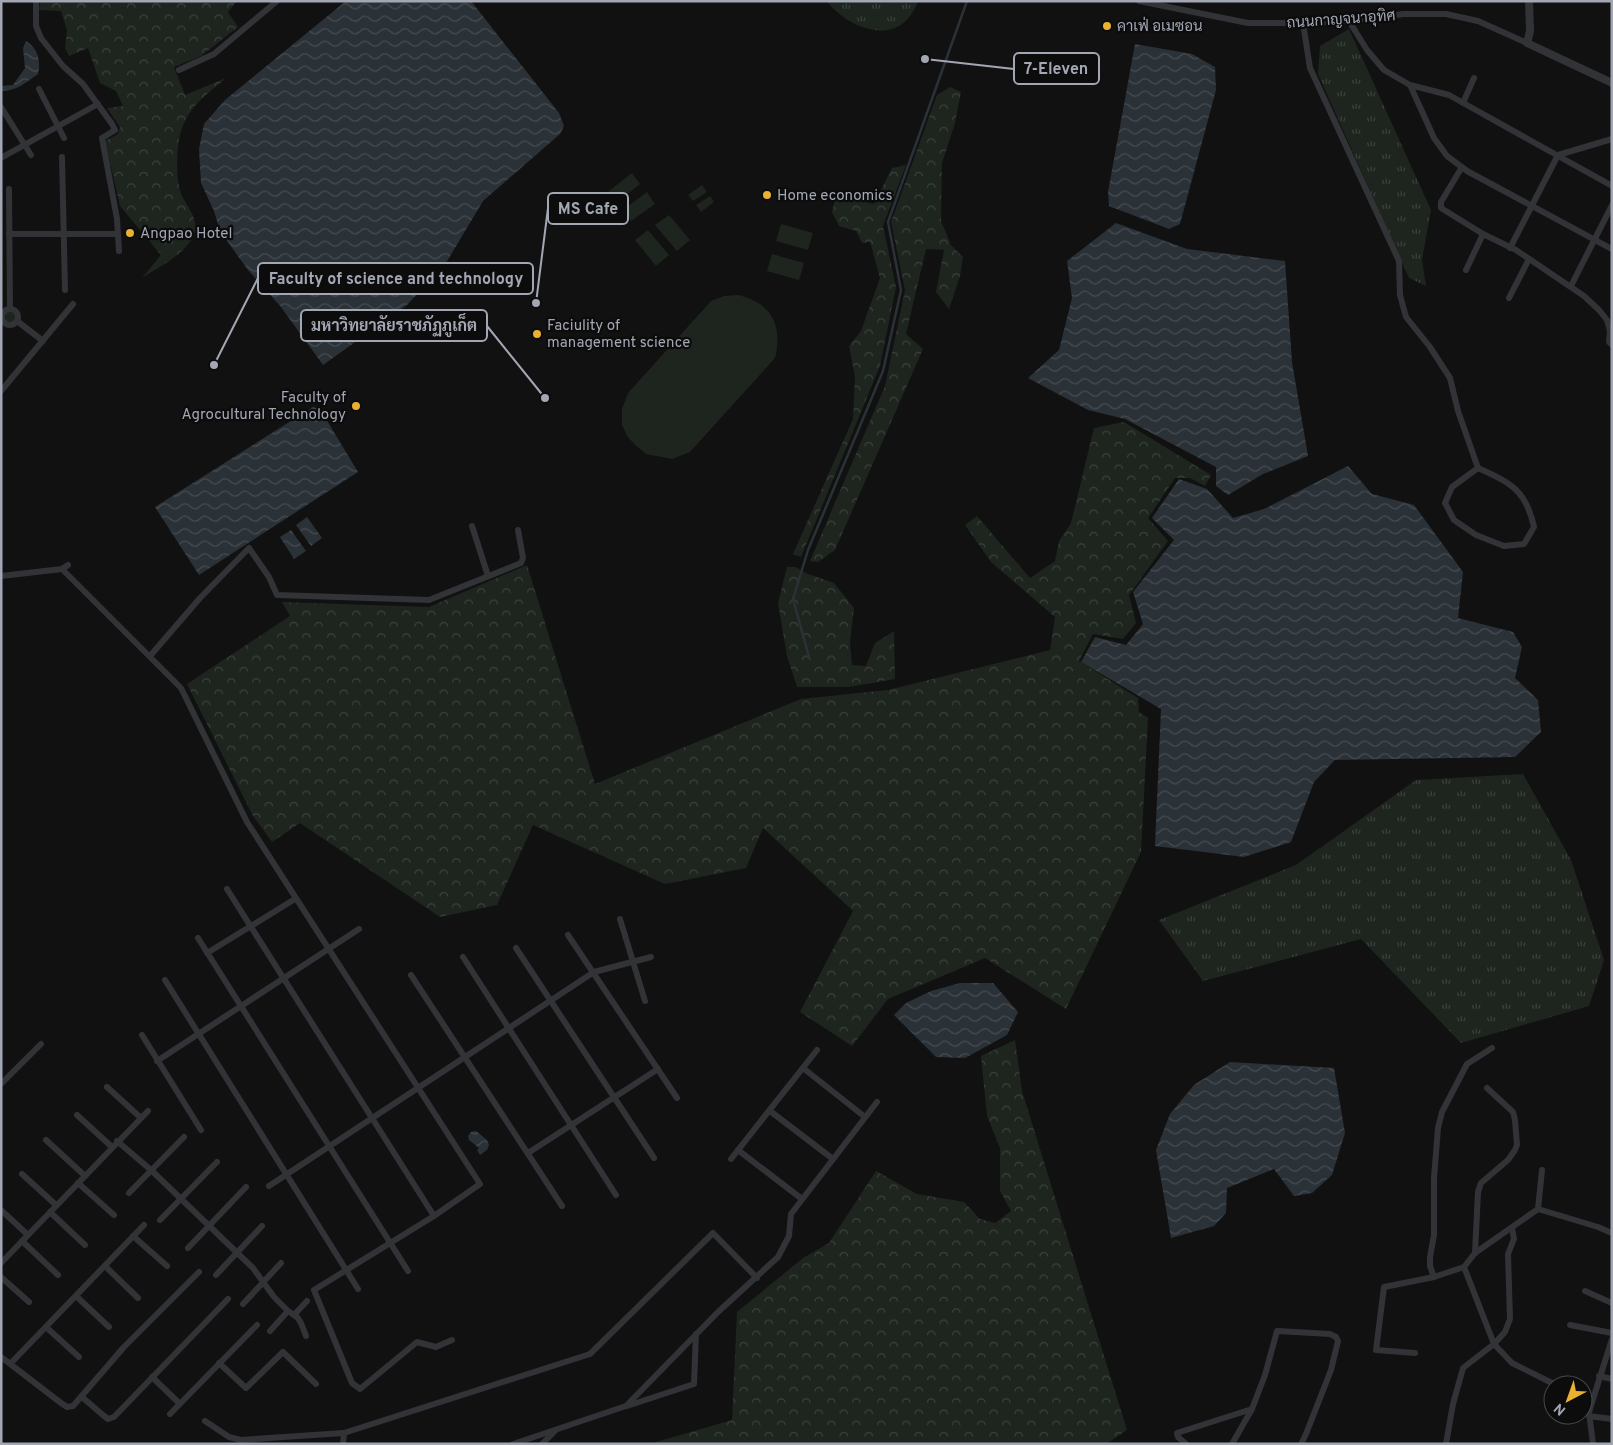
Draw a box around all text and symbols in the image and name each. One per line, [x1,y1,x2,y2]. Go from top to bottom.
street label: ถนนกาญจนาอุทิศ [1286,6,1396,34]
place label: คาเฟ่ อเมซอน [1117,16,1203,37]
marker: คาเฟ่ อเมซอน [1101,20,1113,32]
callout: 7-Eleven [1014,53,1099,84]
text: 7-Eleven [1024,60,1088,80]
place label: Home economics [777,187,892,206]
marker: Home economics [761,189,773,201]
callout: MS Cafe [548,193,628,224]
text: MS Cafe [558,200,618,220]
place label: Angpao Hotel [140,225,232,244]
marker: Angpao Hotel [124,227,136,239]
callout: Faculty of science and technology [258,263,533,294]
text: Faculty of science and technology [269,270,523,290]
callout: มหาวิทยาลัยราชภัฏภูเก็ต [301,310,487,341]
text: มหาวิทยาลัยราชภัฏภูเก็ต [311,312,477,338]
place label: Faciulity of management science [547,317,690,353]
marker: Faciulity of management science [531,328,543,340]
place label: Faculty of Agrocultural Technology [182,389,346,425]
marker: Faculty of Agrocultural Technology [350,400,362,412]
north arrow [1543,1375,1593,1425]
text: N [1551,1399,1570,1418]

